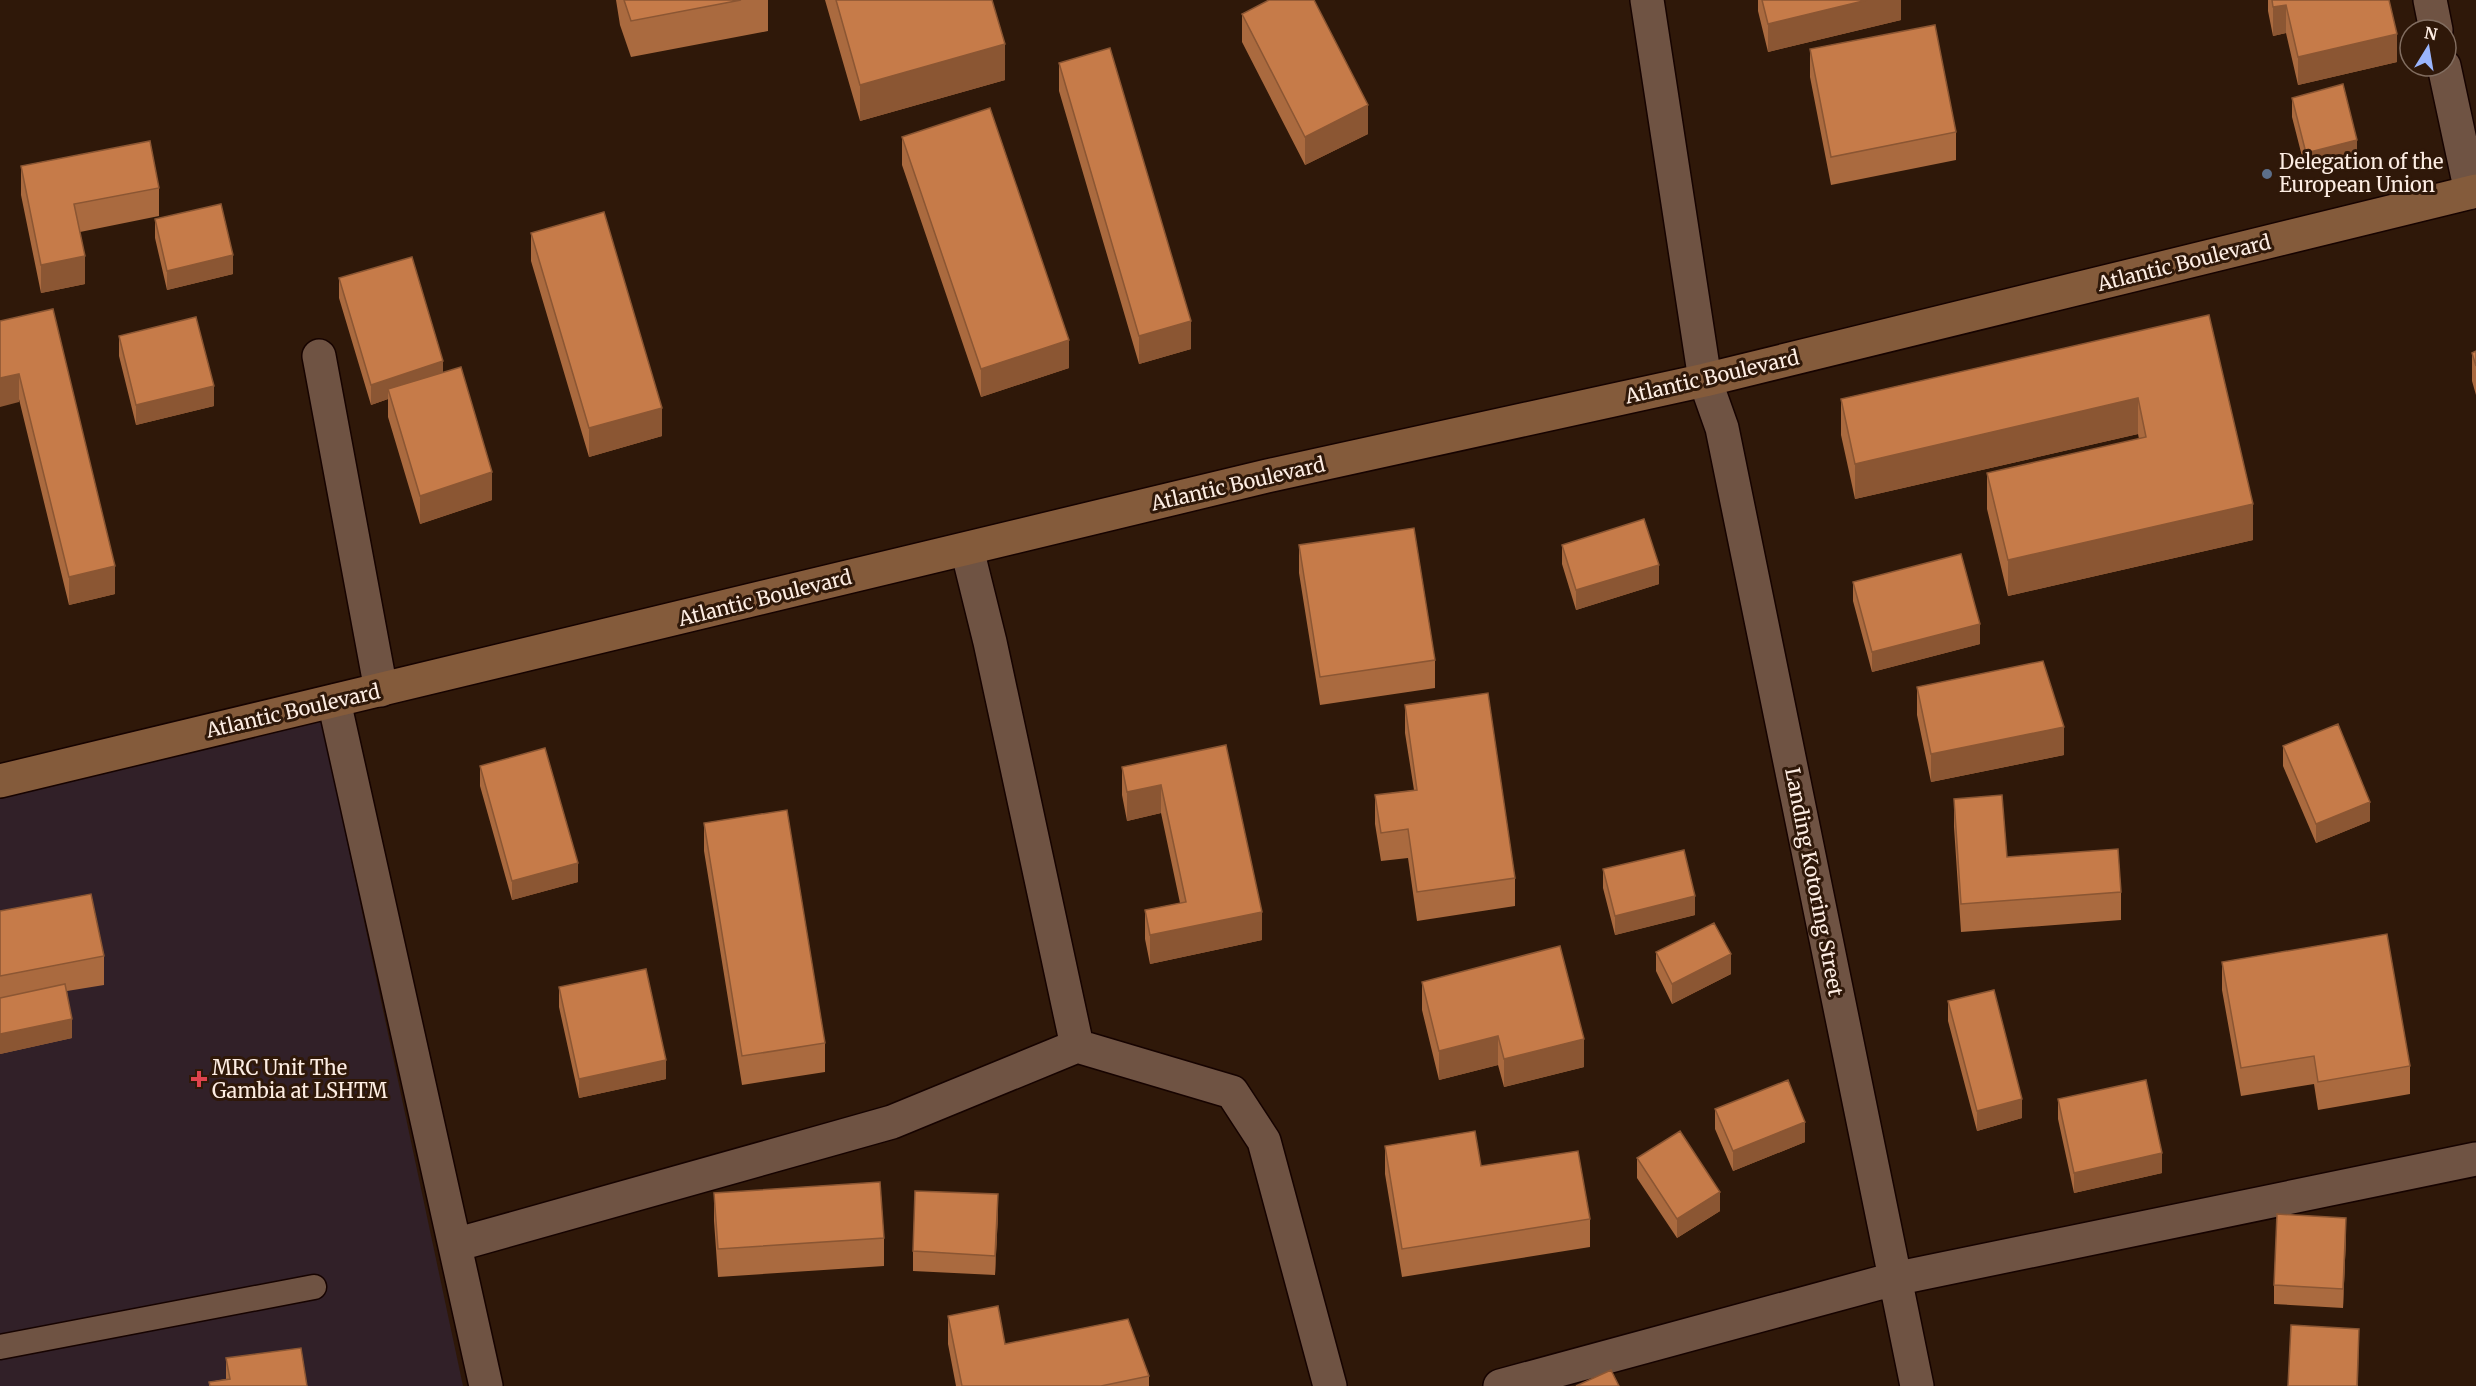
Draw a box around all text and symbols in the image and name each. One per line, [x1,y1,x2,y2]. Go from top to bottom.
north arrow [2398,18,2458,78]
text: N [2423,22,2439,44]
place label: Delegation of the European Union [2279,149,2443,197]
marker: Delegation of the European Union [2260,167,2274,181]
street label: Atlantic Boulevard [2094,229,2273,296]
street label: Atlantic Boulevard [1621,344,1801,409]
street label: Atlantic Boulevard [1147,451,1327,516]
street label: Atlantic Boulevard [675,564,854,631]
street label: Atlantic Boulevard [202,678,382,743]
street label: Landing Kotoring Street [1780,765,1849,999]
place label: MRC Unit The Gambia at LSHTM [212,1055,388,1103]
marker: MRC Unit The Gambia at LSHTM [190,1070,208,1088]

